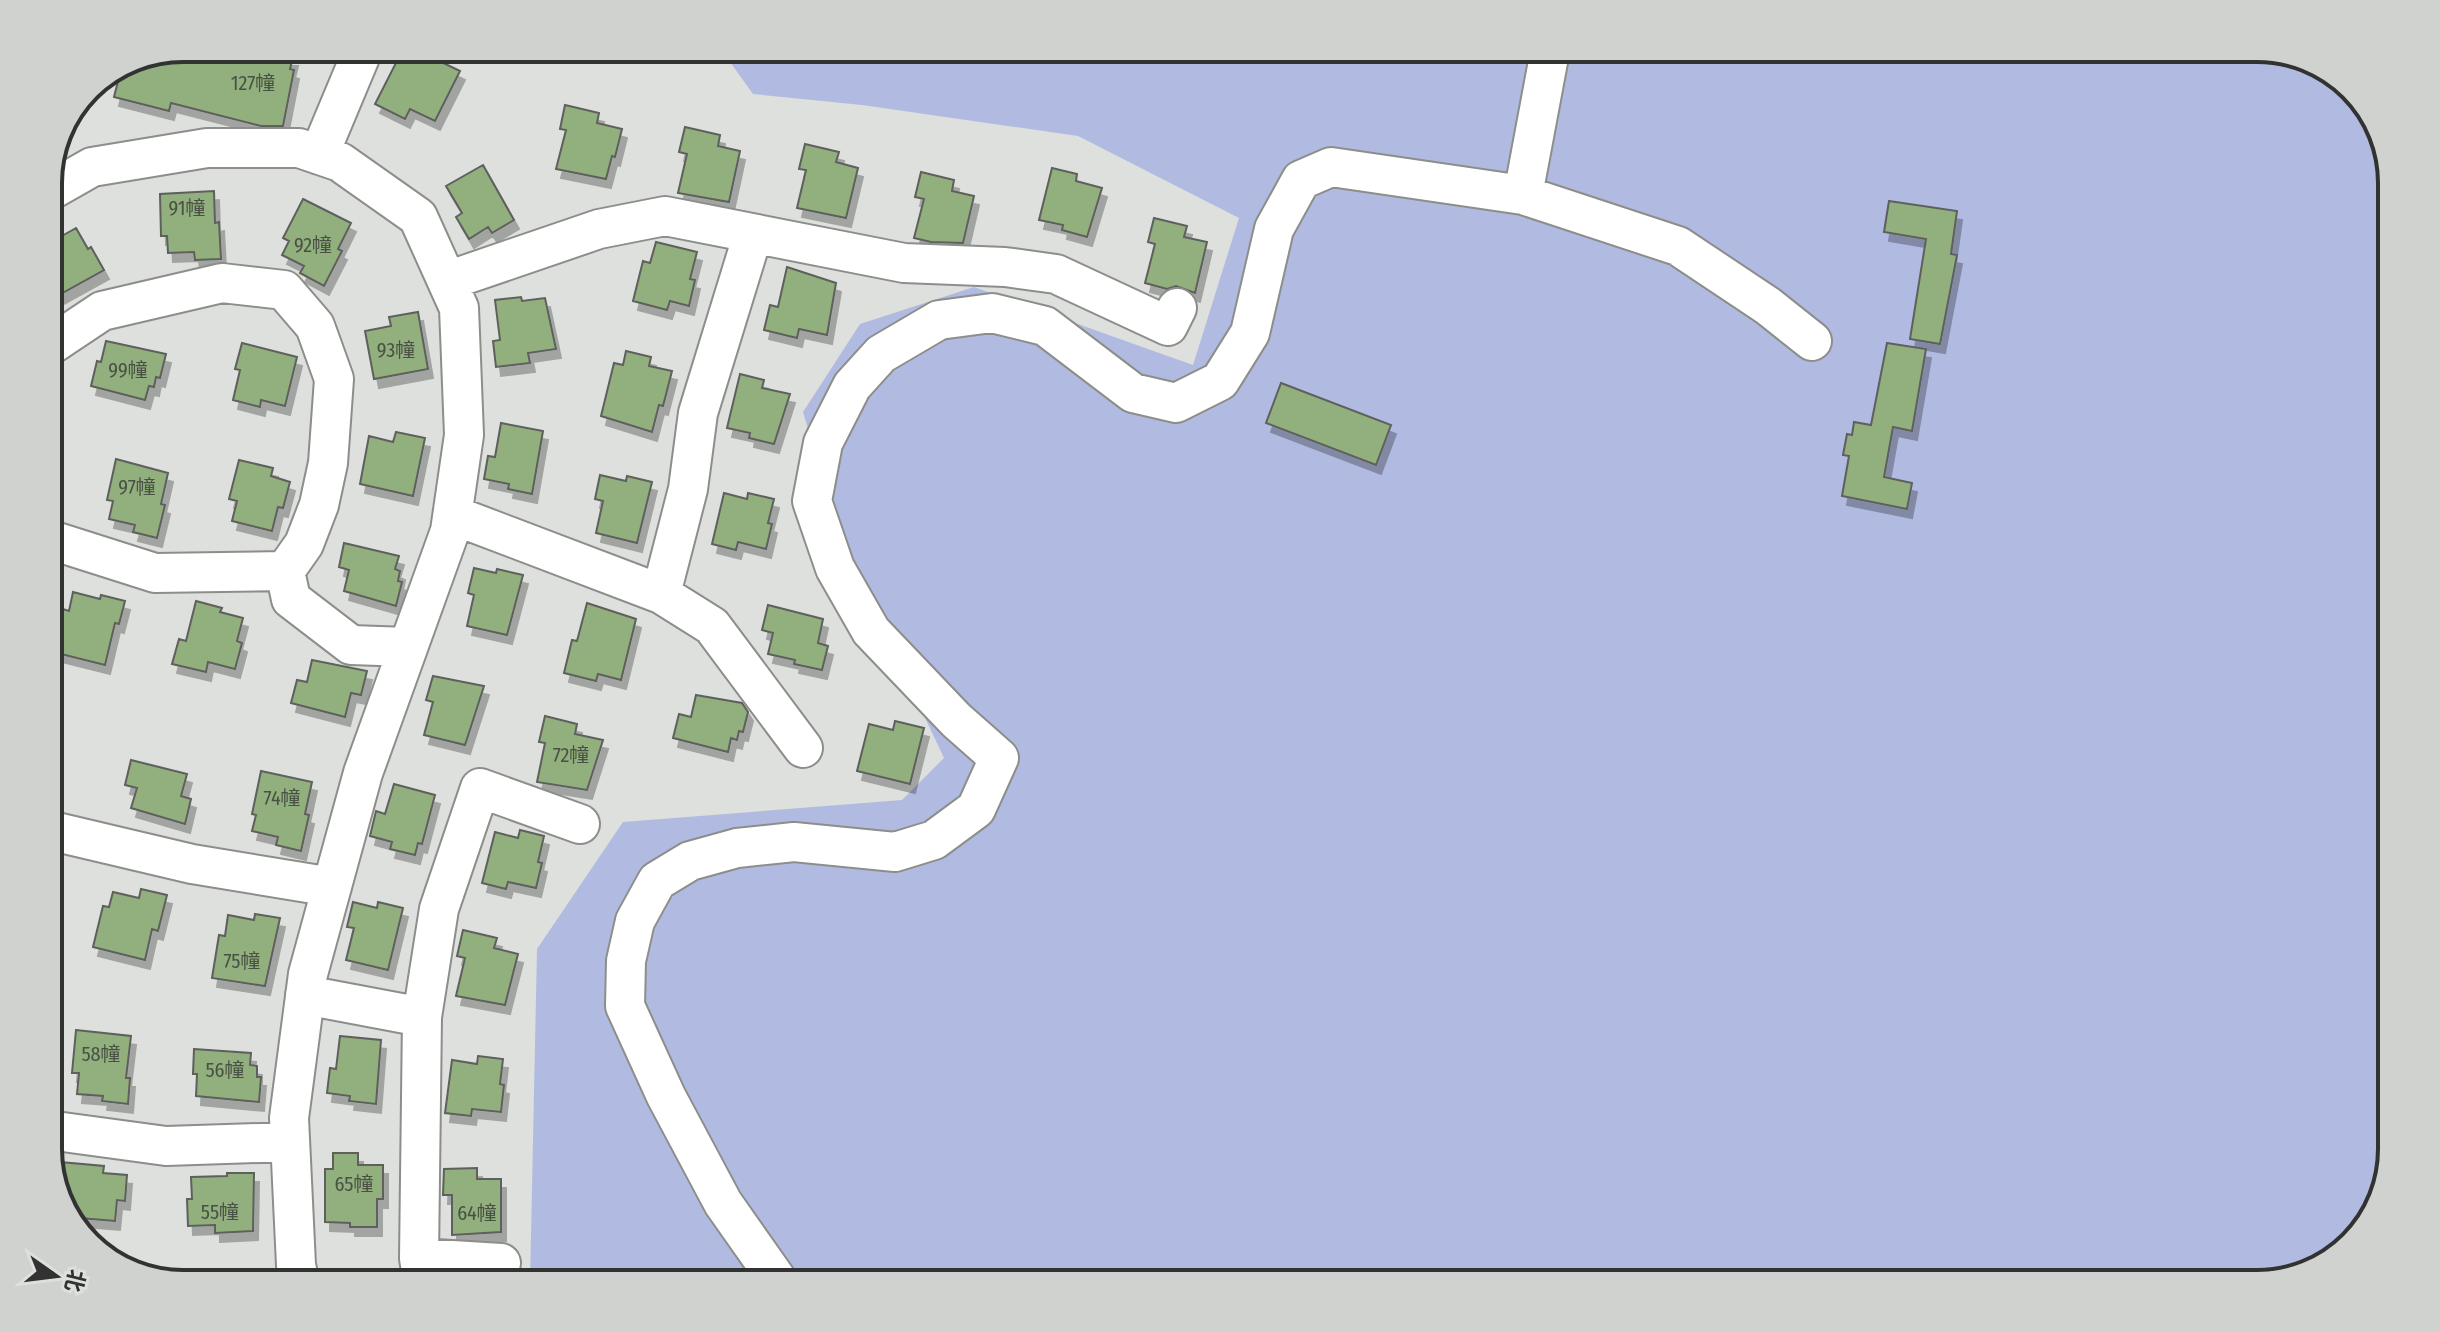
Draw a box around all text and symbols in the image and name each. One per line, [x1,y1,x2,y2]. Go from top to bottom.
house number: 127幢 [231,71,275,95]
house number: 91幢 [168,196,206,220]
house number: 92幢 [294,233,332,257]
house number: 93幢 [377,338,415,362]
house number: 99幢 [108,358,148,382]
house number: 97幢 [118,475,156,499]
house number: 72幢 [553,743,589,767]
house number: 74幢 [263,786,301,810]
house number: 75幢 [224,949,261,973]
house number: 58幢 [81,1042,121,1066]
house number: 56幢 [205,1058,245,1082]
house number: 65幢 [335,1172,374,1196]
house number: 55幢 [201,1200,239,1224]
house number: 64幢 [457,1201,497,1225]
north arrow [16,1236,96,1316]
text: 北 [59,1267,91,1295]

